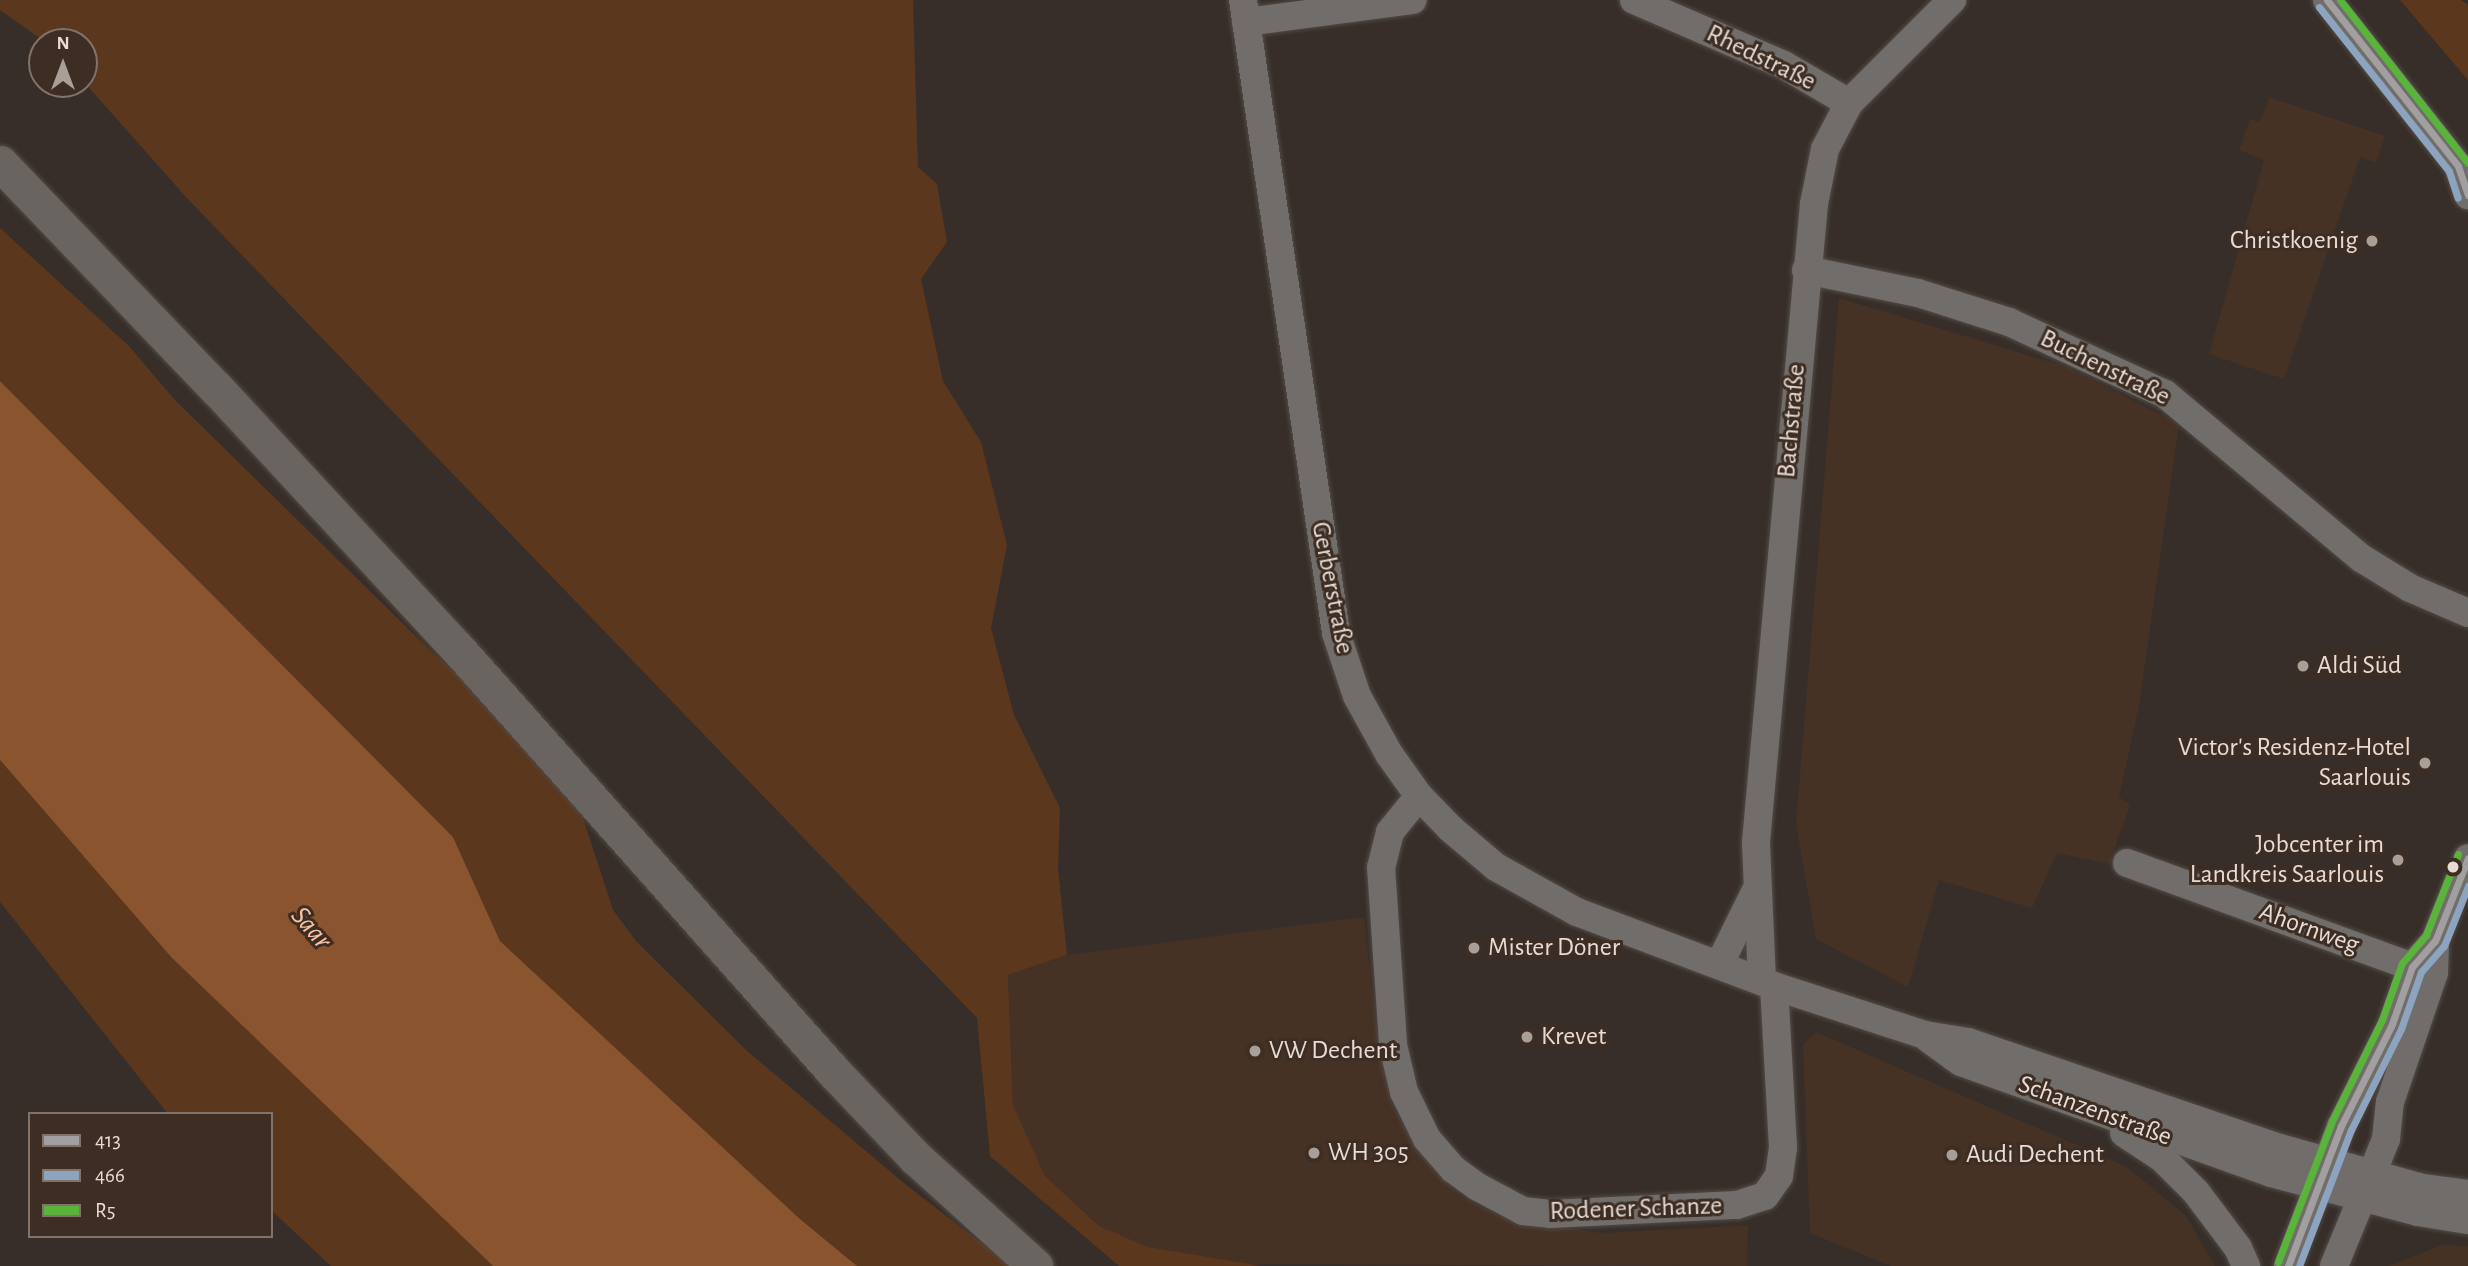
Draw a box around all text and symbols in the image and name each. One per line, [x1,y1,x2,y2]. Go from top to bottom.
street label: Rhedstraße [1701,18,1821,98]
north arrow [28,28,98,98]
text: N [56,34,70,53]
place label: Christkoenig [2230,225,2358,257]
marker: Christkoenig [2364,233,2380,249]
street label: Buchenstraße [2035,323,2175,413]
street label: Bachstraße [1771,363,1813,479]
street label: Gerberstraße [1304,519,1360,657]
place label: Aldi Süd [2317,650,2401,682]
marker: Aldi Süd [2295,658,2311,674]
place label: Victor's Residenz-Hotel Saarlouis [2178,732,2411,794]
marker: Victor's Residenz-Hotel Saarlouis [2417,755,2433,771]
place label: Jobcenter im Landkreis Saarlouis [2190,829,2384,890]
marker: Jobcenter im Landkreis Saarlouis [2390,852,2406,868]
unlabelled marker [2446,860,2460,874]
street label: Ahornweg [2255,897,2363,961]
water label: Saar [283,900,339,956]
place label: Mister Döner [1488,932,1620,964]
marker: Mister Döner [1466,940,1482,956]
place label: Krevet [1541,1021,1606,1053]
marker: Krevet [1519,1029,1535,1045]
place label: VW Dechent [1269,1035,1397,1067]
marker: VW Dechent [1247,1043,1263,1059]
street label: Schanzenstraße [2014,1069,2176,1153]
legend [28,1112,273,1238]
text: 413 [95,1130,121,1151]
place label: WH 305 [1328,1137,1409,1169]
place label: Audi Dechent [1966,1139,2104,1171]
marker: WH 305 [1306,1145,1322,1161]
marker: Audi Dechent [1944,1147,1960,1163]
text: 466 [95,1165,125,1186]
street label: Rodener Schanze [1549,1190,1723,1228]
text: R5 [95,1200,115,1221]

